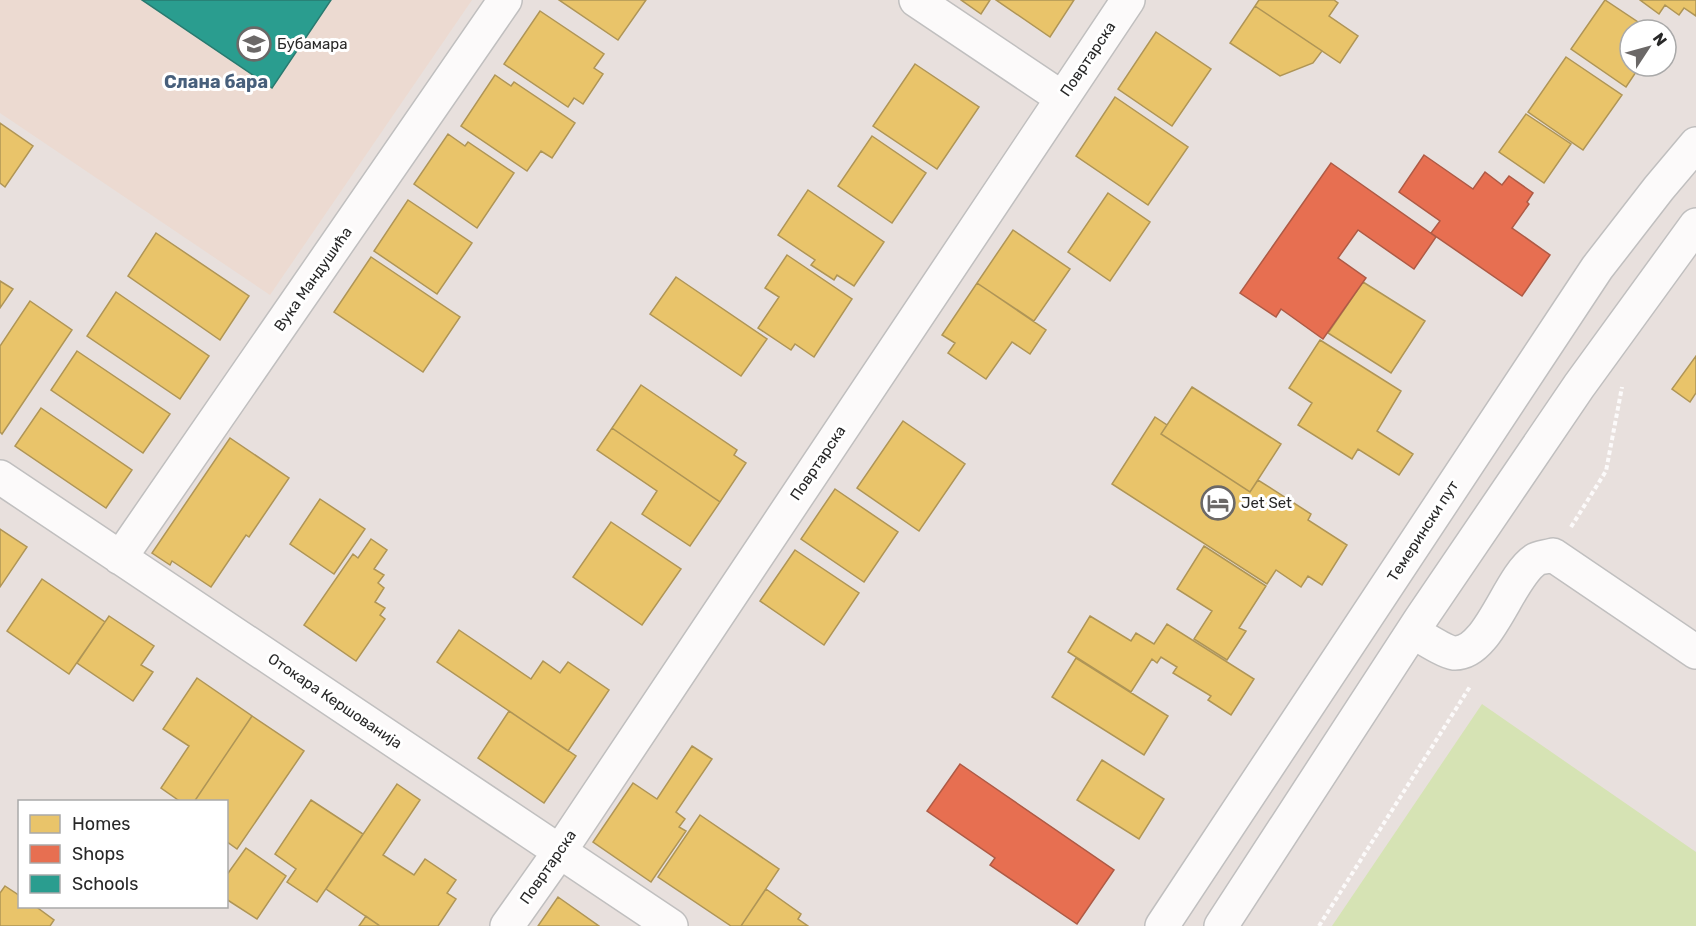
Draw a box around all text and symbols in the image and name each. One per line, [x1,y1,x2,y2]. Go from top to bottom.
street label: Повртарска [1056,18,1120,100]
north arrow [1618,18,1678,78]
school or university icon: Бубамара [236,26,272,62]
text: N [1649,29,1671,50]
place label: Бубамара [277,35,348,53]
district label: Слана бара [164,71,268,93]
street label: Вука Мандушића [270,223,356,335]
street label: Повртарска [786,422,850,504]
street label: Темерински пут [1384,477,1463,585]
hotel icon: Jet Set [1200,485,1236,521]
place label: Jet Set [1241,494,1292,512]
street label: Отокара Кершованија [265,649,405,753]
legend [18,800,228,908]
text: Homes [72,813,130,835]
street label: Повртарска [516,827,580,907]
text: Shops [72,843,124,865]
text: Schools [72,873,138,895]

